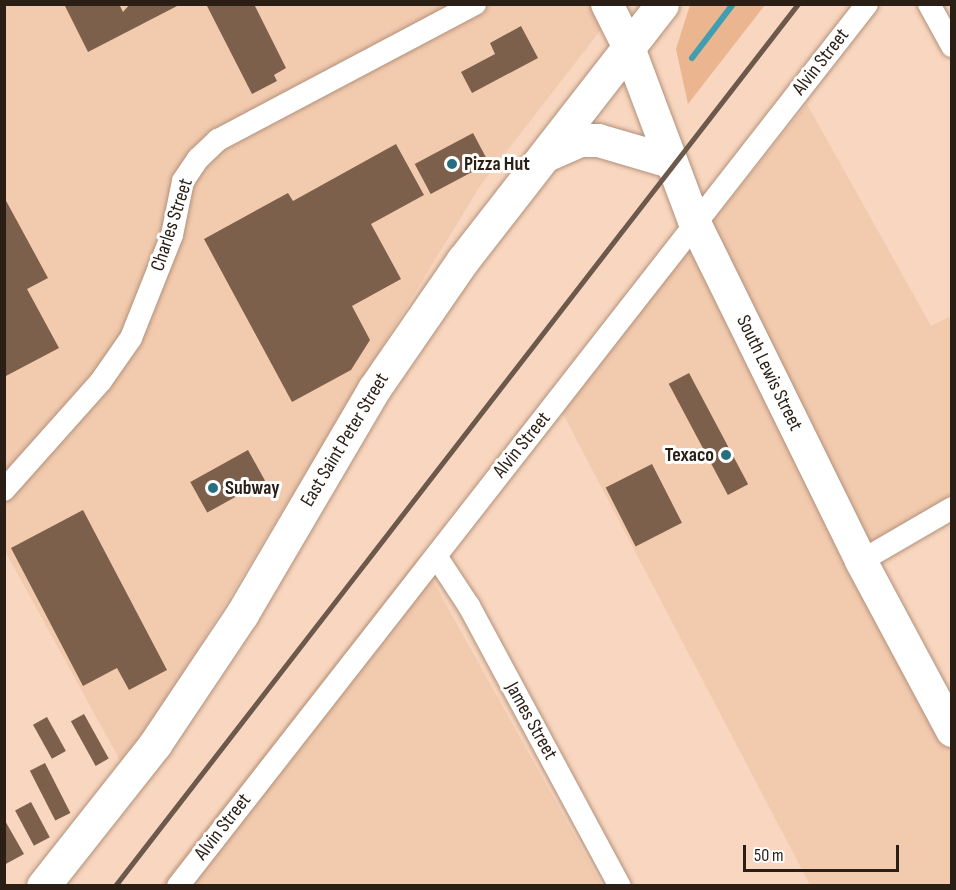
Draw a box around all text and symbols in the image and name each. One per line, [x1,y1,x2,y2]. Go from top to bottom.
street label: Alvin Street [788,24,854,100]
place label: Pizza Hut [464,152,530,176]
marker: Pizza Hut [445,157,459,171]
street label: Charles Street [146,176,198,274]
street label: South Lewis Street [731,311,807,435]
street label: East Saint Peter Street [296,369,394,511]
street label: Alvin Street [488,407,556,483]
place label: Texaco [665,443,714,467]
marker: Texaco [719,448,733,462]
place label: Subway [225,476,280,500]
marker: Subway [206,481,220,495]
street label: James Street [500,678,562,764]
street label: Alvin Street [190,789,256,865]
scale bar [746,833,902,871]
text: 50 m [754,845,784,866]

